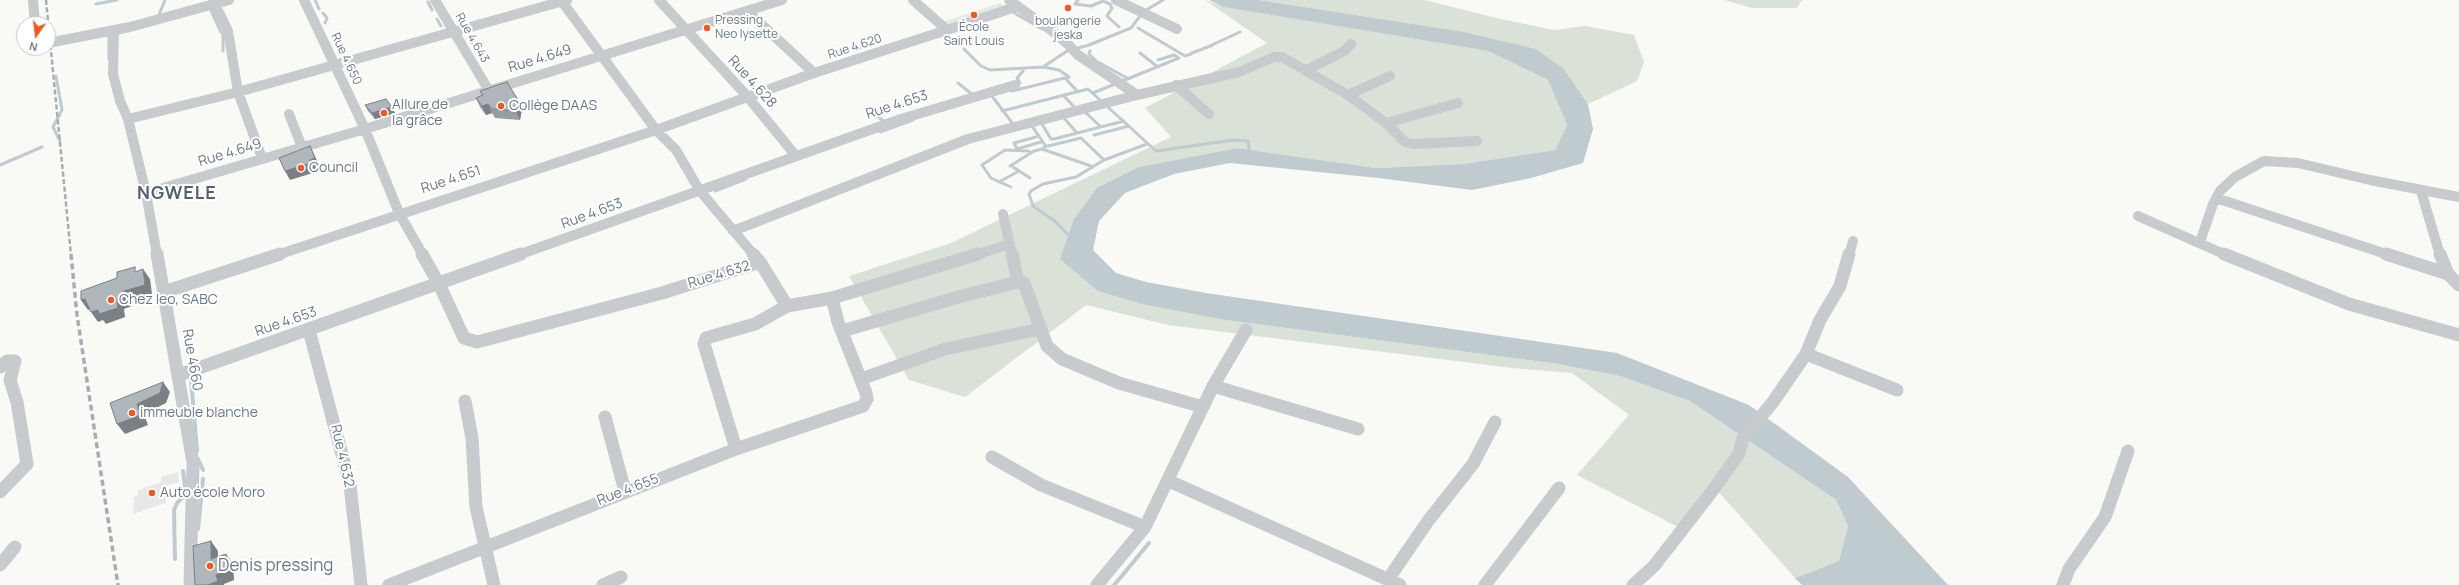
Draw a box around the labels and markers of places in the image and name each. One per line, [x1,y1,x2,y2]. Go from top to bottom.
marker: boulangerie jeska [1063,3,1073,13]
marker: École Saint Louis [969,10,979,20]
place label: Pressing Neo lysette [715,14,778,42]
place label: boulangerie jeska [1035,15,1101,43]
place label: École Saint Louis [944,21,1004,49]
marker: Pressing Neo lysette [702,23,712,33]
place label: Allure de la grâce [392,97,448,130]
place label: Collège DAAS [509,98,597,114]
marker: Collège DAAS [496,101,506,111]
marker: Allure de la grâce [379,108,389,118]
place label: Council [309,160,358,176]
marker: Council [296,163,306,173]
place label: Chez leo, SABC [119,292,218,308]
marker: Chez leo, SABC [106,295,116,305]
place label: immeuble blanche [140,405,258,421]
marker: immeuble blanche [127,408,137,418]
place label: Auto école Moro [160,485,265,501]
marker: Auto école Moro [147,488,157,498]
place label: Denis pressing [218,556,333,576]
marker: Denis pressing [205,561,215,571]

